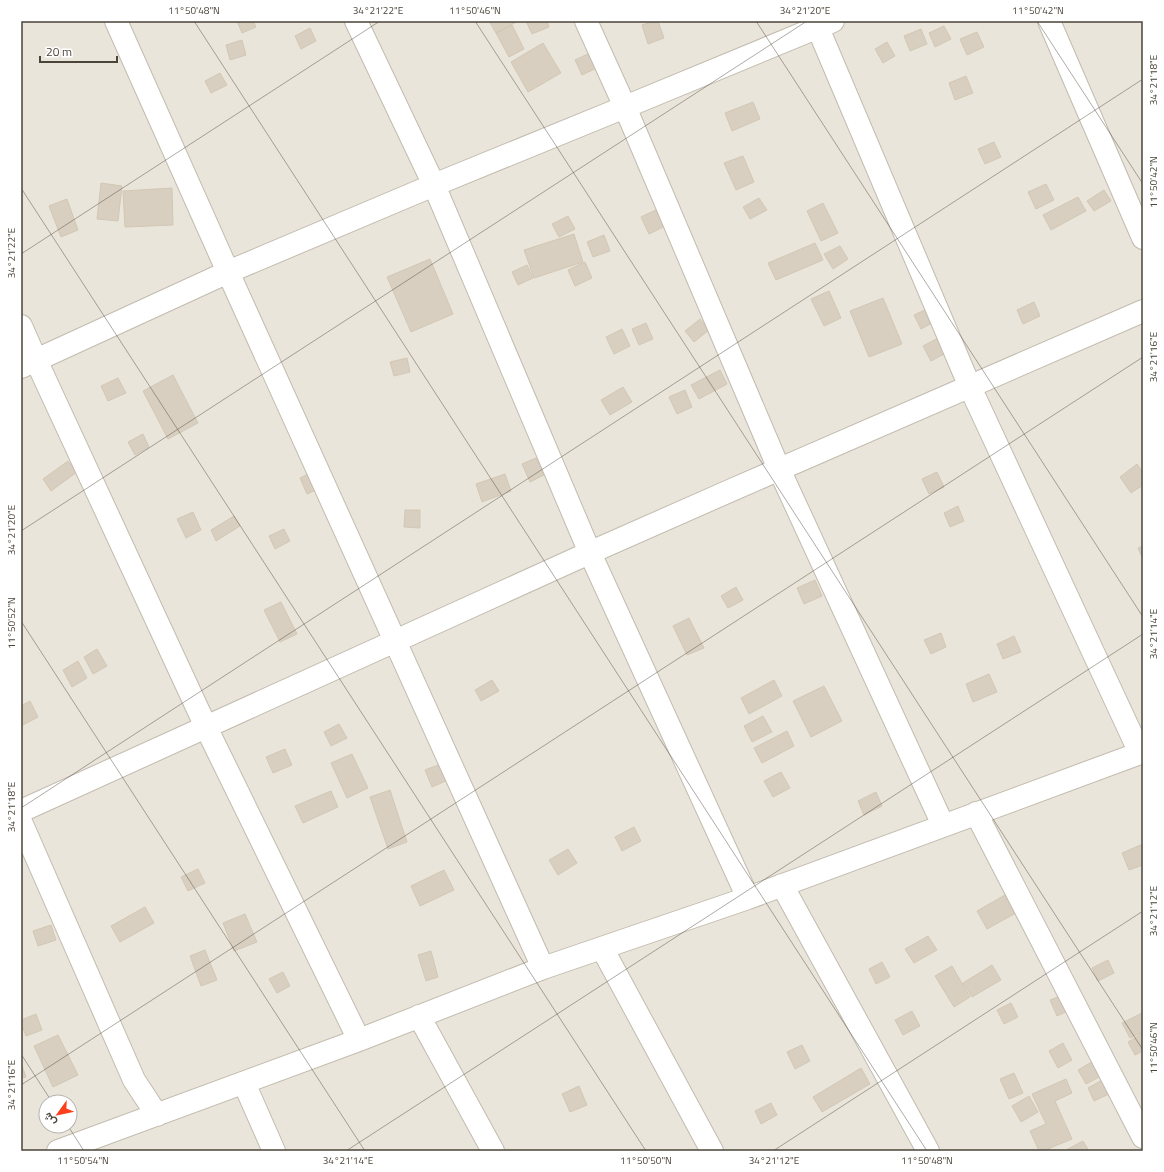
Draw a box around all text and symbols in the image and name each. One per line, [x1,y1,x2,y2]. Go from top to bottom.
text: 11°50'48"N [168,3,220,18]
text: 34°21'22"E [353,3,404,18]
text: 11°50'46"N [449,3,501,18]
text: 34°21'20"E [780,3,831,18]
text: 11°50'42"N [1012,3,1064,18]
scale bar [40,38,117,64]
text: 20 m [46,42,72,61]
text: 34°21'18"E [1146,54,1161,105]
text: 11°50'42"N [1146,156,1161,208]
text: 34°21'22"E [4,227,19,278]
text: 34°21'16"E [1146,331,1161,382]
text: 34°21'20"E [4,504,19,555]
text: 11°50'52"N [4,597,19,649]
text: 34°21'14"E [1146,608,1161,659]
text: 34°21'18"E [4,781,19,832]
text: 34°21'12"E [1146,885,1161,936]
text: 11°50'46"N [1146,1022,1161,1074]
text: 34°21'16"E [4,1059,19,1110]
north arrow [38,1094,78,1134]
text: ش [39,1110,60,1129]
text: 11°50'54"N [57,1153,109,1168]
text: 34°21'14"E [323,1153,374,1168]
text: 11°50'50"N [620,1153,672,1168]
text: 34°21'12"E [749,1153,800,1168]
text: 11°50'48"N [901,1153,953,1168]

